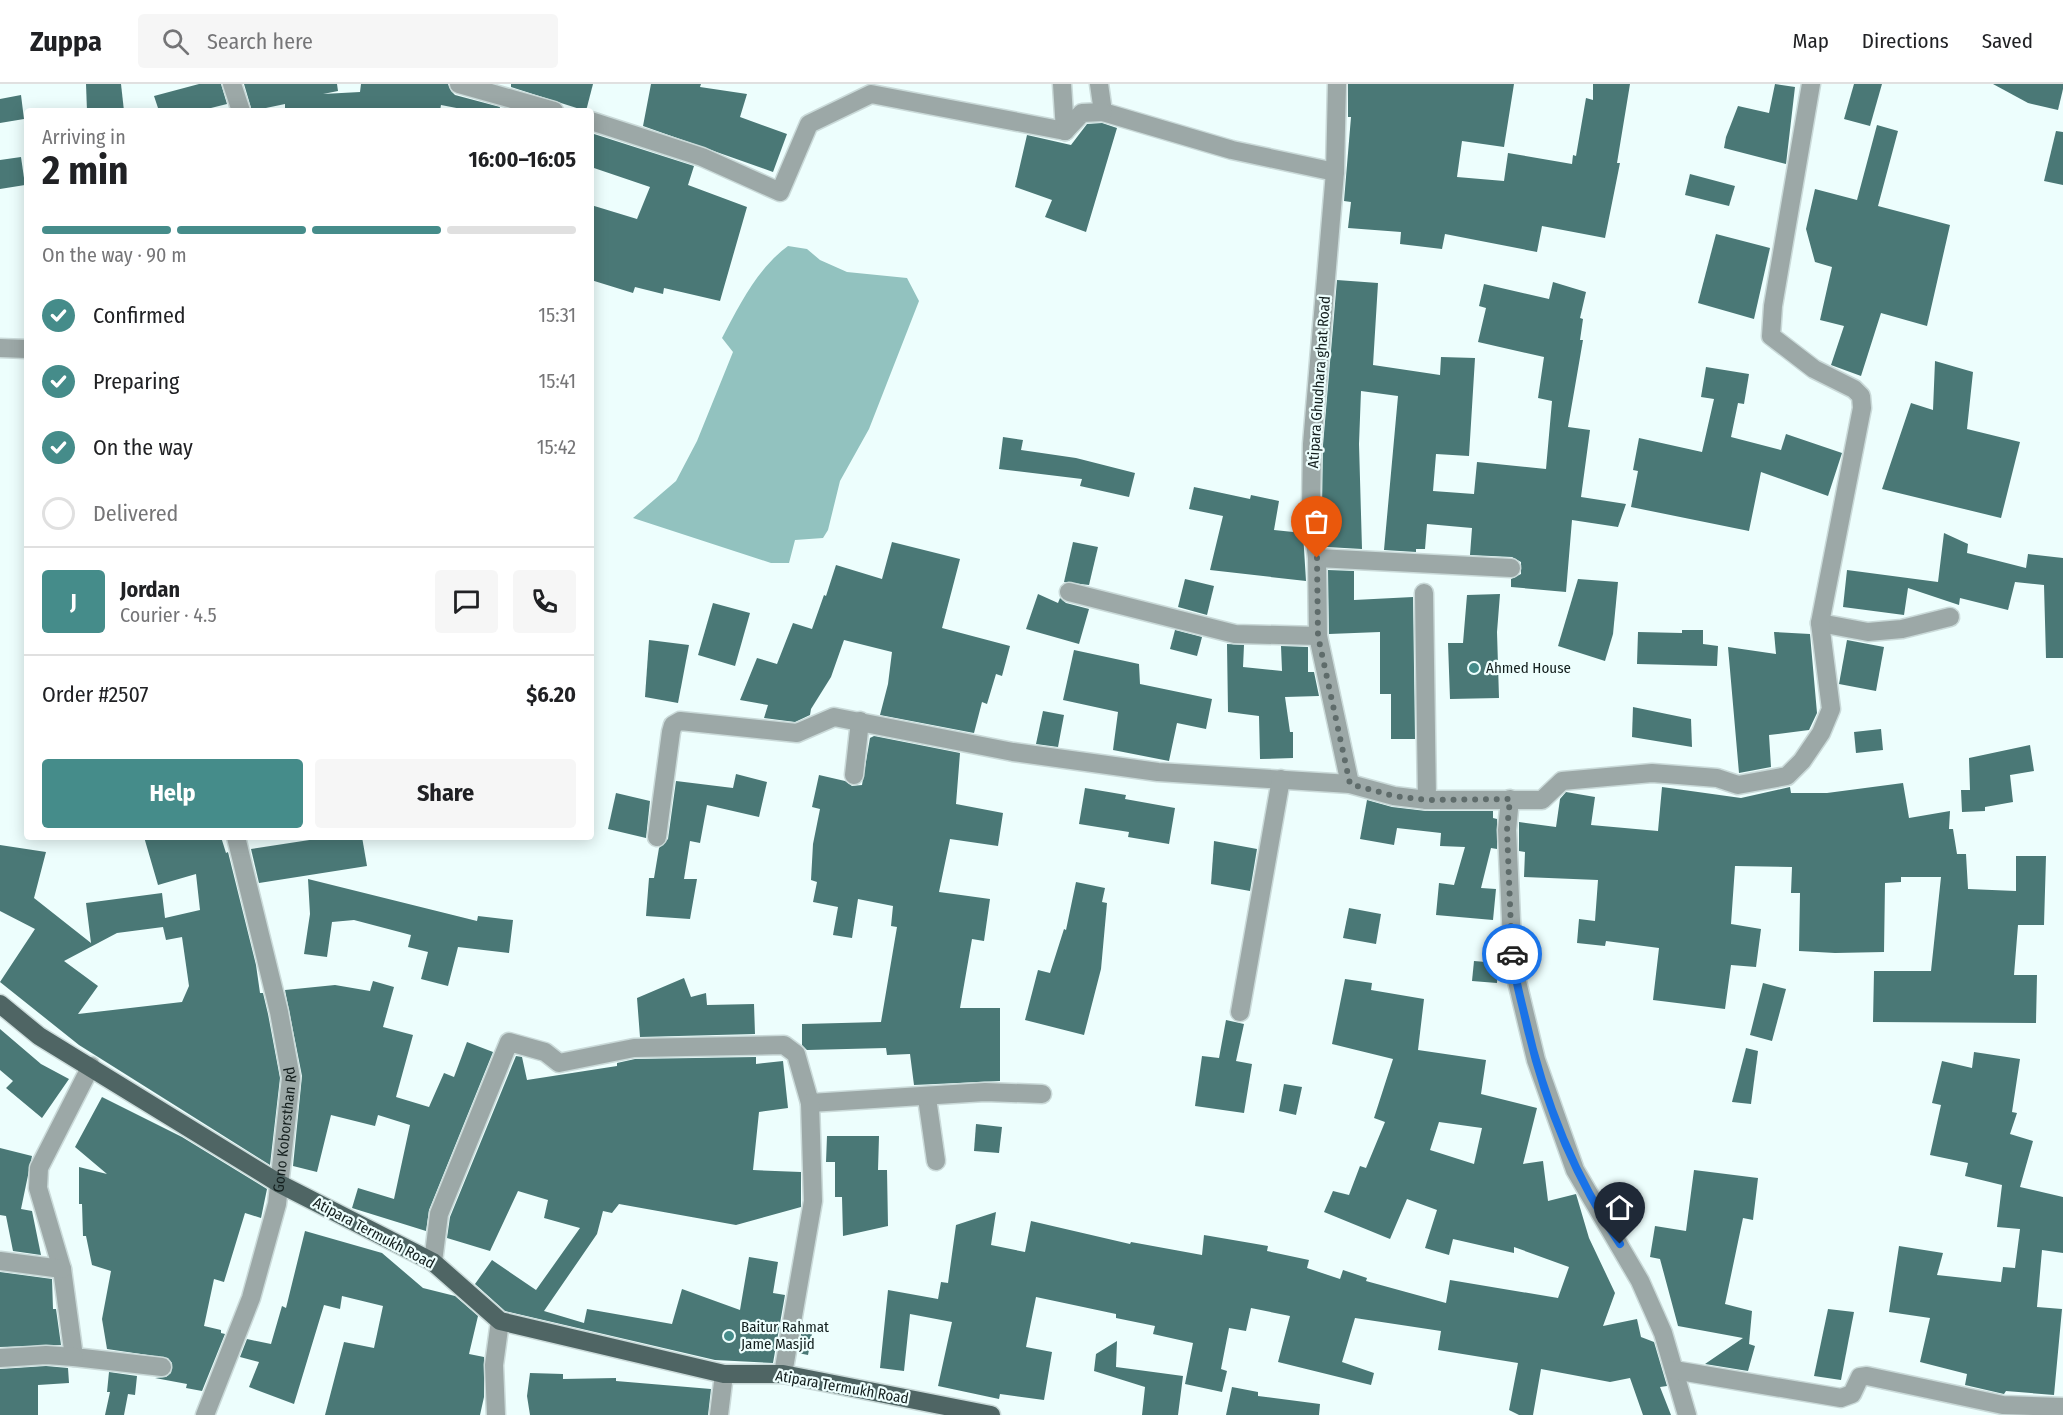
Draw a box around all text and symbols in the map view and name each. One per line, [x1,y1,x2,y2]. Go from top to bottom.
search box [138,14,558,68]
text: Zuppa [30,25,102,58]
icon: search [159,25,192,58]
text: Search here [207,28,313,55]
text: Map [1792,28,1829,54]
text: Directions [1862,28,1949,54]
text: Saved [1982,28,2033,54]
text: Arriving in [42,125,126,149]
text: 16:00–16:05 [469,146,576,173]
text: 2 min [42,148,128,194]
text: On the way · 90 m [42,243,187,267]
street label: Atipara Ghudhara ghat Road [1304,295,1334,469]
icon: check [42,299,75,332]
text: Confirmed [93,302,186,329]
text: 15:31 [538,303,576,327]
icon: check [42,365,75,398]
text: Preparing [93,368,179,395]
text: 15:41 [538,369,576,393]
icon: check [42,431,75,464]
text: On the way [93,434,193,461]
text: 15:42 [537,435,576,459]
pin [1291,496,1342,558]
text: Delivered [93,500,178,527]
icon: bag [1300,505,1333,538]
button: chat [435,570,498,633]
button: phone [513,570,576,633]
text: Jordan [120,576,180,603]
text: J [70,588,77,615]
text: Courier · 4.5 [120,603,217,627]
place label: Ahmed House [1486,659,1571,677]
marker: Ahmed House [1467,661,1481,675]
text: Order #2507 [42,681,148,708]
text: $6.20 [526,681,576,708]
button: Help [42,759,303,828]
button: Share [315,759,576,828]
courier [1482,924,1542,984]
icon: car [1496,938,1529,971]
street label: Gono Koborsthan Rd [269,1065,300,1193]
pin [1594,1182,1645,1244]
icon: home [1603,1191,1636,1224]
street label: Atipara Termukh Road [310,1193,438,1273]
place label: Baitur Rahmat Jame Masjid [741,1318,829,1353]
marker: Baitur Rahmat Jame Masjid [722,1329,736,1343]
street label: Atipara Termukh Road [774,1366,910,1408]

